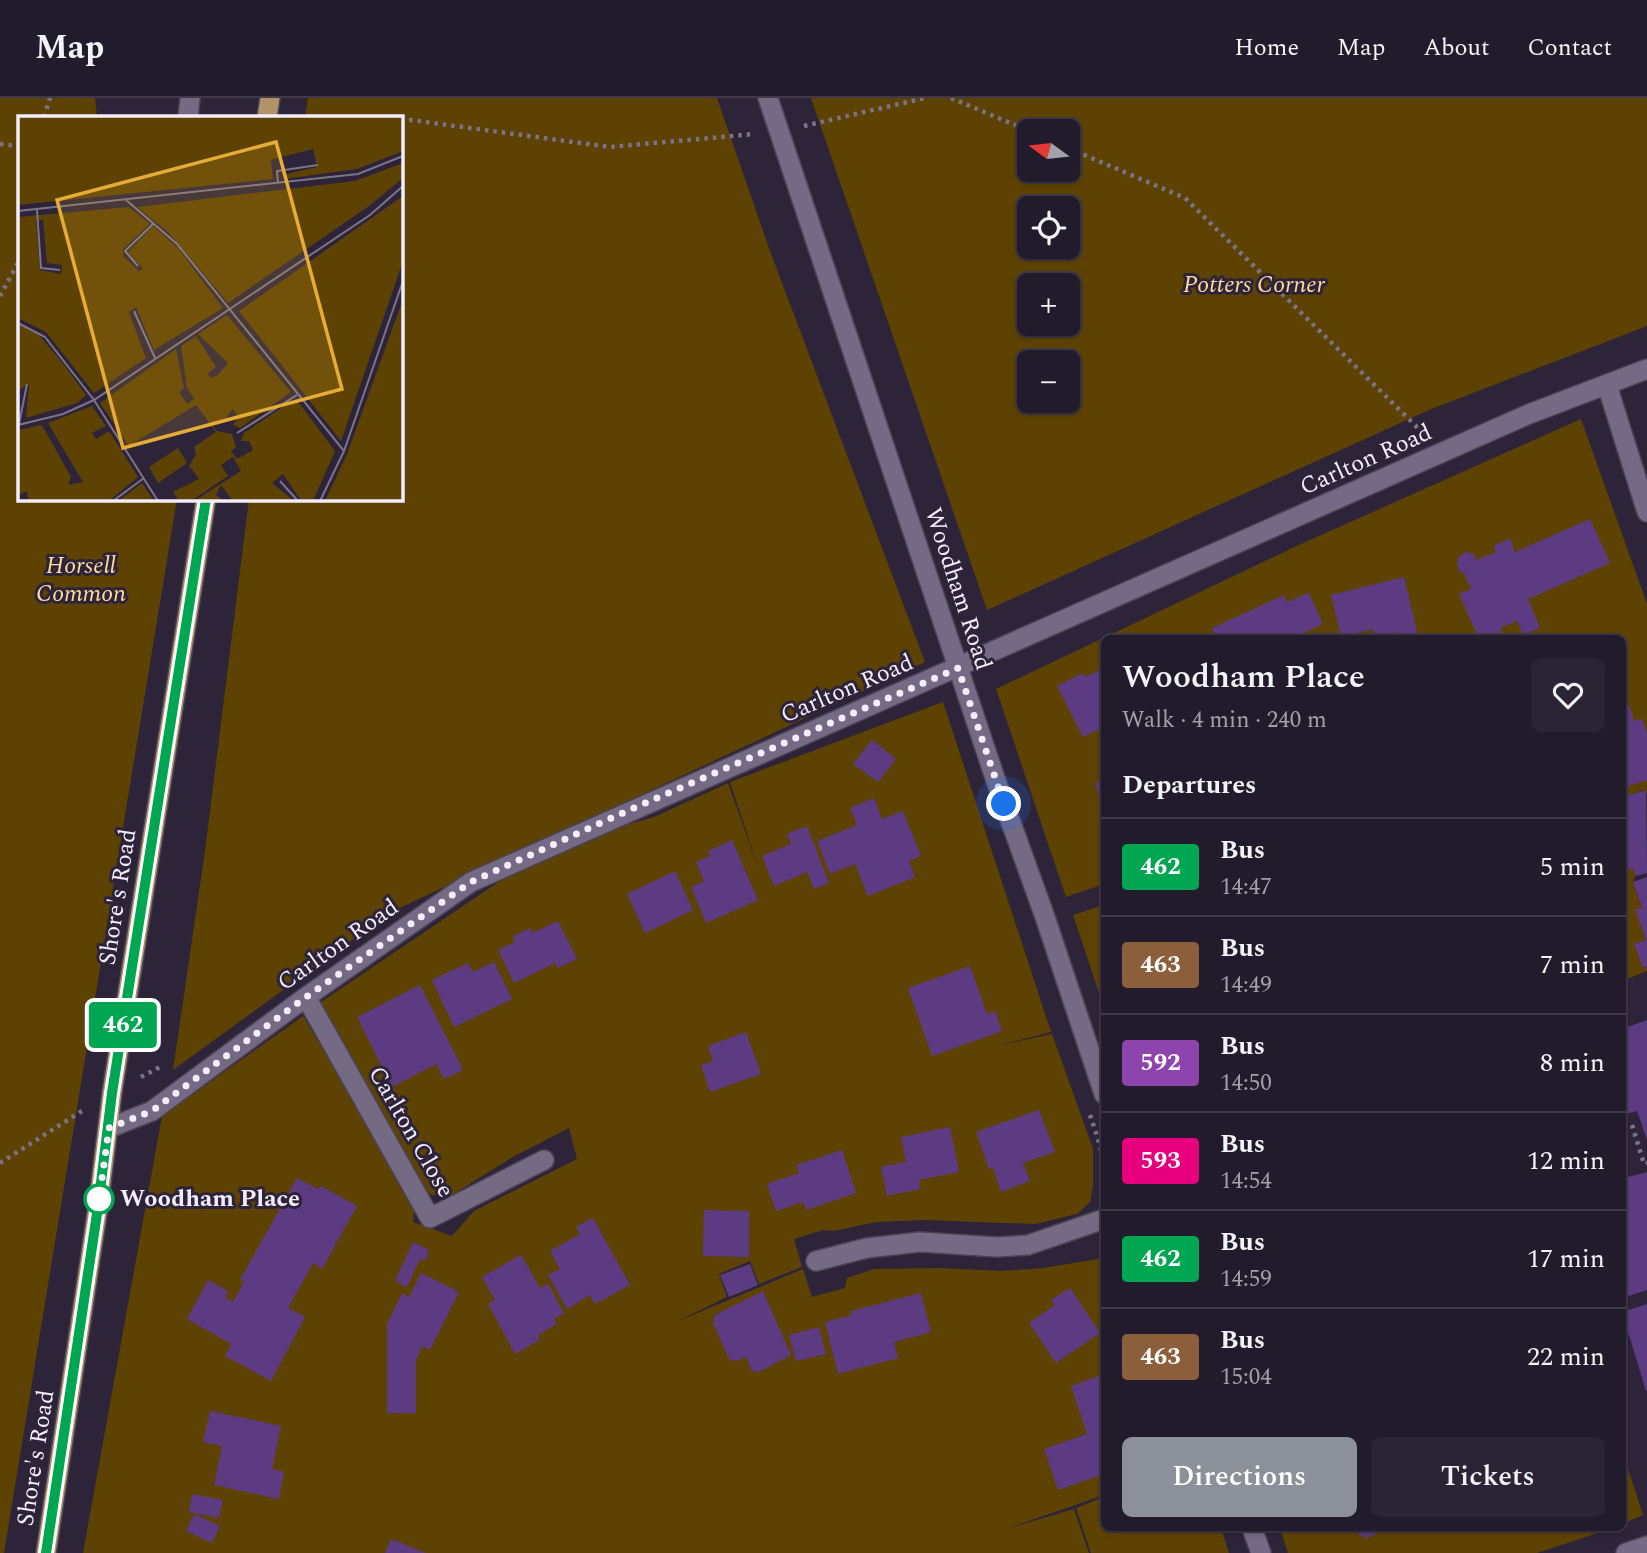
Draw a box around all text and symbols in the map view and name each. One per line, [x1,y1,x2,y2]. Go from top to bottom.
text: Map [35,23,104,73]
text: Home [1234,30,1299,66]
text: Map [1337,30,1385,66]
text: About [1423,30,1489,66]
text: Contact [1527,30,1612,66]
inset map [18,116,402,500]
north arrow [1017,119,1080,182]
map controls [1017,119,1080,413]
button: locate [1017,196,1080,259]
park label: Potters Corner [1183,267,1326,303]
button: + [1017,273,1080,336]
button: − [1017,350,1080,413]
street label: Carlton Road [1294,415,1438,505]
street label: Woodham Road [915,503,1001,675]
park label: Horsell Common [36,548,126,612]
street label: Carlton Road [775,645,919,733]
text: Woodham Place [1122,652,1365,702]
button: heart [1531,658,1605,732]
text: Walk · 4 min · 240 m [1122,703,1327,738]
text: Departures [1122,765,1256,805]
your location [986,786,1021,821]
street label: Shore's Road [89,826,147,968]
text: Bus [1220,830,1265,870]
text: 5 min [1540,847,1605,887]
text: 462 [1140,849,1181,885]
text: 14:47 [1220,870,1272,905]
street label: Carlton Road [270,890,406,1000]
text: Bus [1220,928,1265,968]
text: 7 min [1540,945,1605,985]
text: 463 [1140,947,1181,983]
text: 14:49 [1220,968,1272,1003]
line badge: 462 [83,1002,163,1048]
text: 462 [103,1007,143,1043]
text: Bus [1220,1026,1265,1066]
text: 8 min [1540,1043,1605,1083]
text: 592 [1140,1045,1181,1081]
street label: Carlton Close [359,1060,463,1204]
text: 14:50 [1220,1066,1272,1101]
text: Bus [1220,1124,1265,1164]
text: 12 min [1527,1141,1605,1181]
text: 593 [1140,1143,1181,1179]
text: 14:54 [1220,1164,1272,1199]
place label: Woodham Place [120,1181,300,1217]
marker: Woodham Place [84,1184,114,1214]
text: Bus [1220,1222,1265,1262]
text: 17 min [1527,1239,1605,1279]
text: 462 [1140,1241,1181,1277]
text: 14:59 [1220,1262,1272,1297]
text: Bus [1220,1320,1265,1360]
text: 22 min [1527,1337,1605,1377]
text: 463 [1140,1339,1181,1375]
text: 15:04 [1220,1360,1272,1395]
street label: Shore's Road [7,1387,65,1529]
button: Directions [1122,1437,1357,1517]
button: Tickets [1371,1437,1605,1517]

